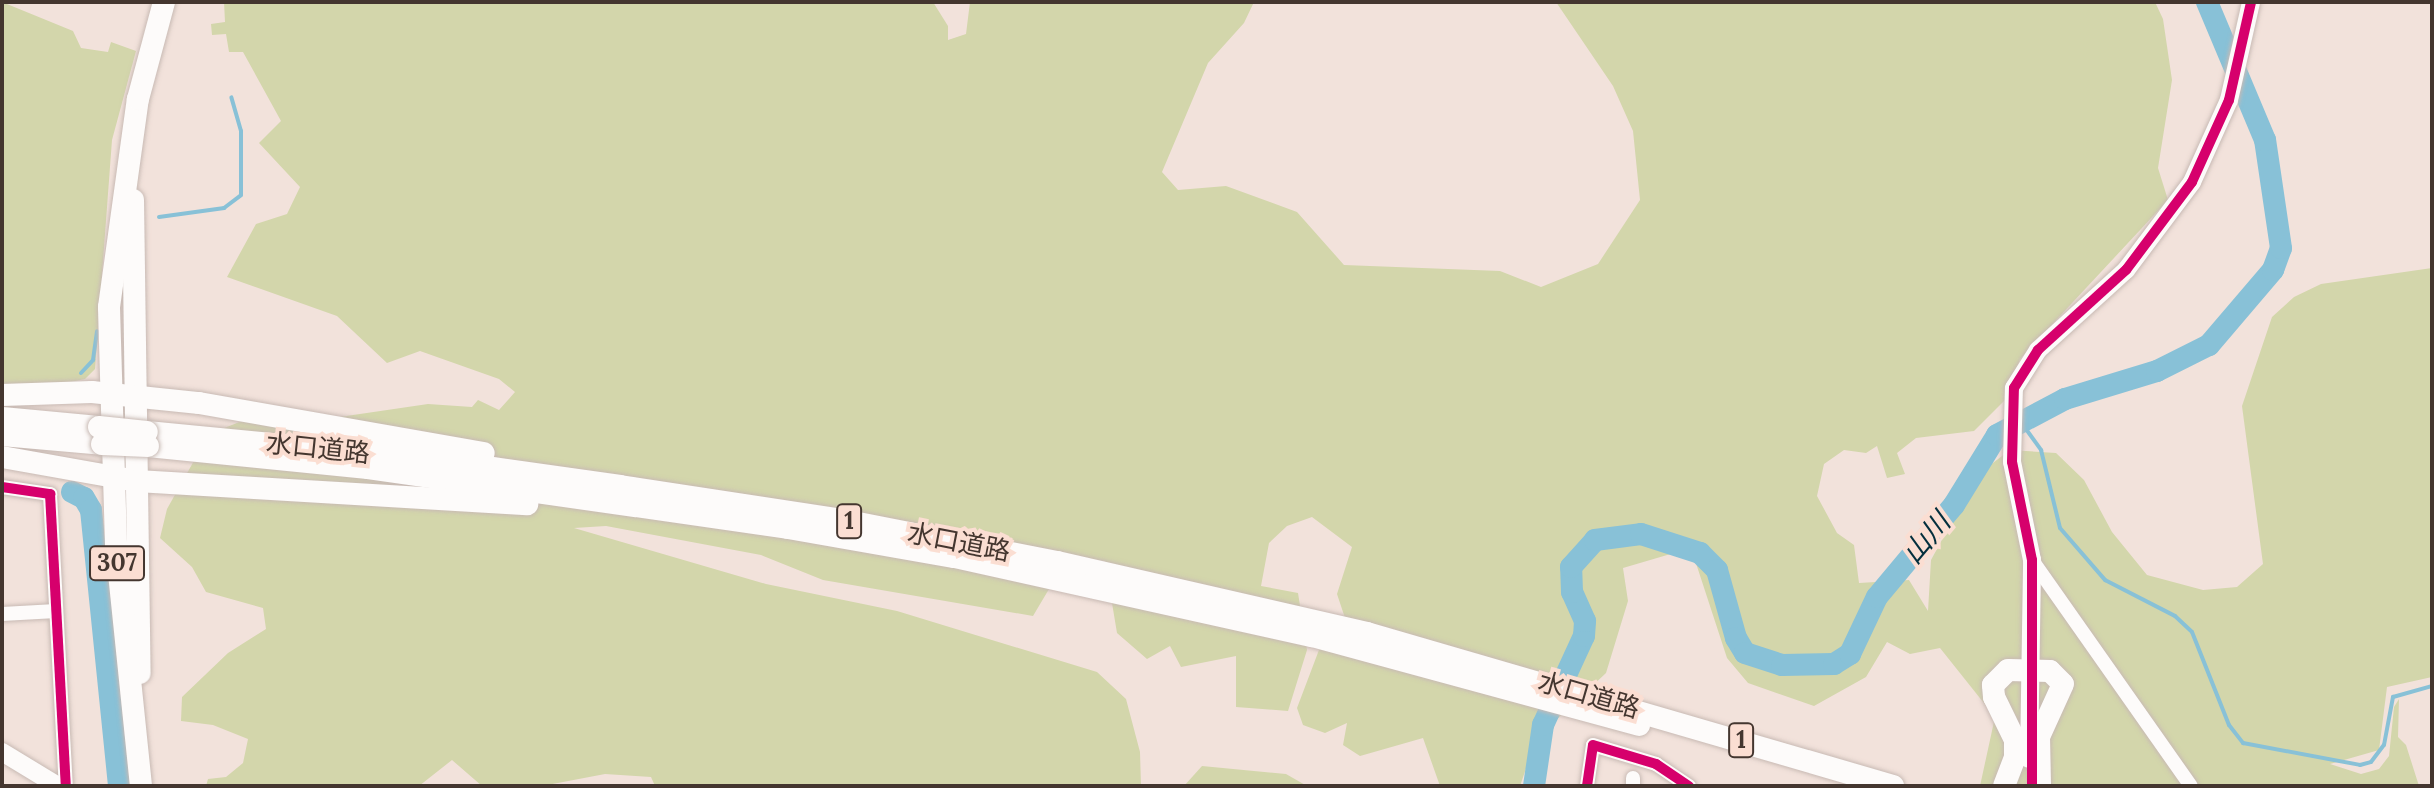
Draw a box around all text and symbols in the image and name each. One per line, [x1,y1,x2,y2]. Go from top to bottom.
street label: 水口道路 [265,427,371,469]
road number: 1 [835,501,863,541]
water label: 山川 [1895,506,1957,570]
street label: 水口道路 [905,517,1013,567]
road number: 307 [89,543,145,583]
street label: 水口道路 [1535,666,1643,724]
road number: 1 [1727,720,1755,760]

